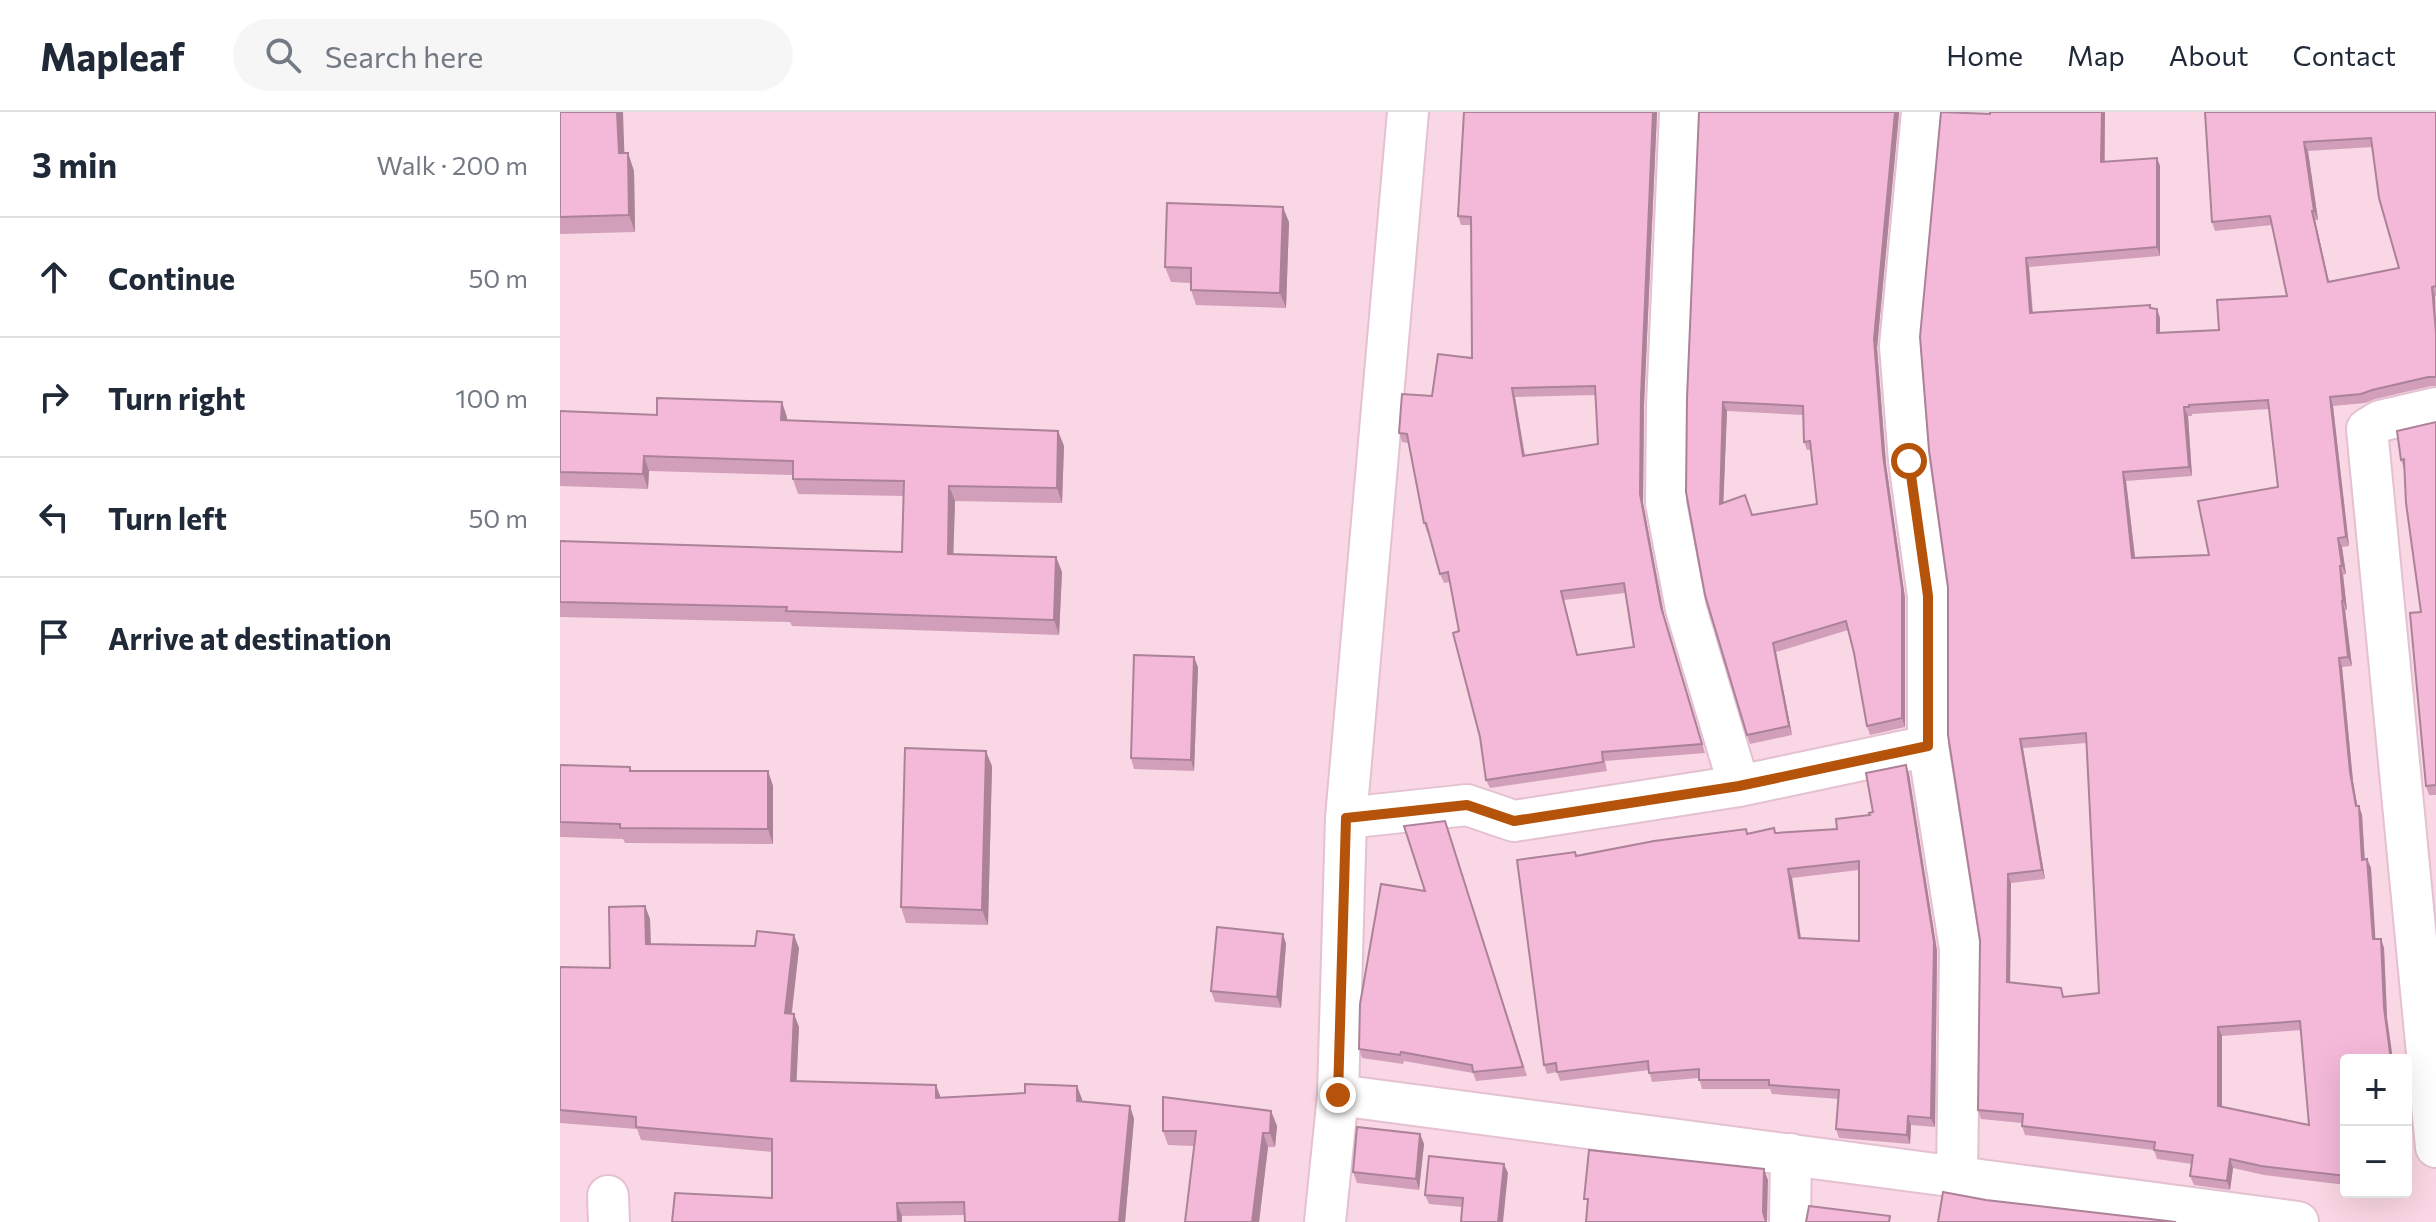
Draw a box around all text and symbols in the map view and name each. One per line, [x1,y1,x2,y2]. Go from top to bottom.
search box [233,19,793,91]
text: Mapleaf [40,32,185,79]
icon: search [261,33,305,77]
text: Search here [325,37,483,74]
text: Home [1946,38,2023,72]
text: Map [2067,38,2125,72]
text: About [2169,38,2249,72]
text: Contact [2293,38,2396,72]
text: 3 min [32,143,117,185]
text: Walk · 200 m [377,149,528,180]
icon: ahead [32,255,76,299]
text: Continue [108,259,235,296]
text: 50 m [468,262,528,293]
icon: right [32,375,76,419]
text: Turn right [108,379,245,416]
text: 100 m [455,382,528,413]
route start [1891,443,1927,479]
icon: left [32,495,76,539]
text: Turn left [108,499,227,536]
text: 50 m [468,502,528,533]
icon: arrive [32,615,76,659]
text: Arrive at destination [108,619,392,656]
map controls [2340,1054,2412,1198]
button: + [2340,1054,2412,1126]
route end [1320,1077,1356,1113]
button: − [2340,1126,2412,1198]

